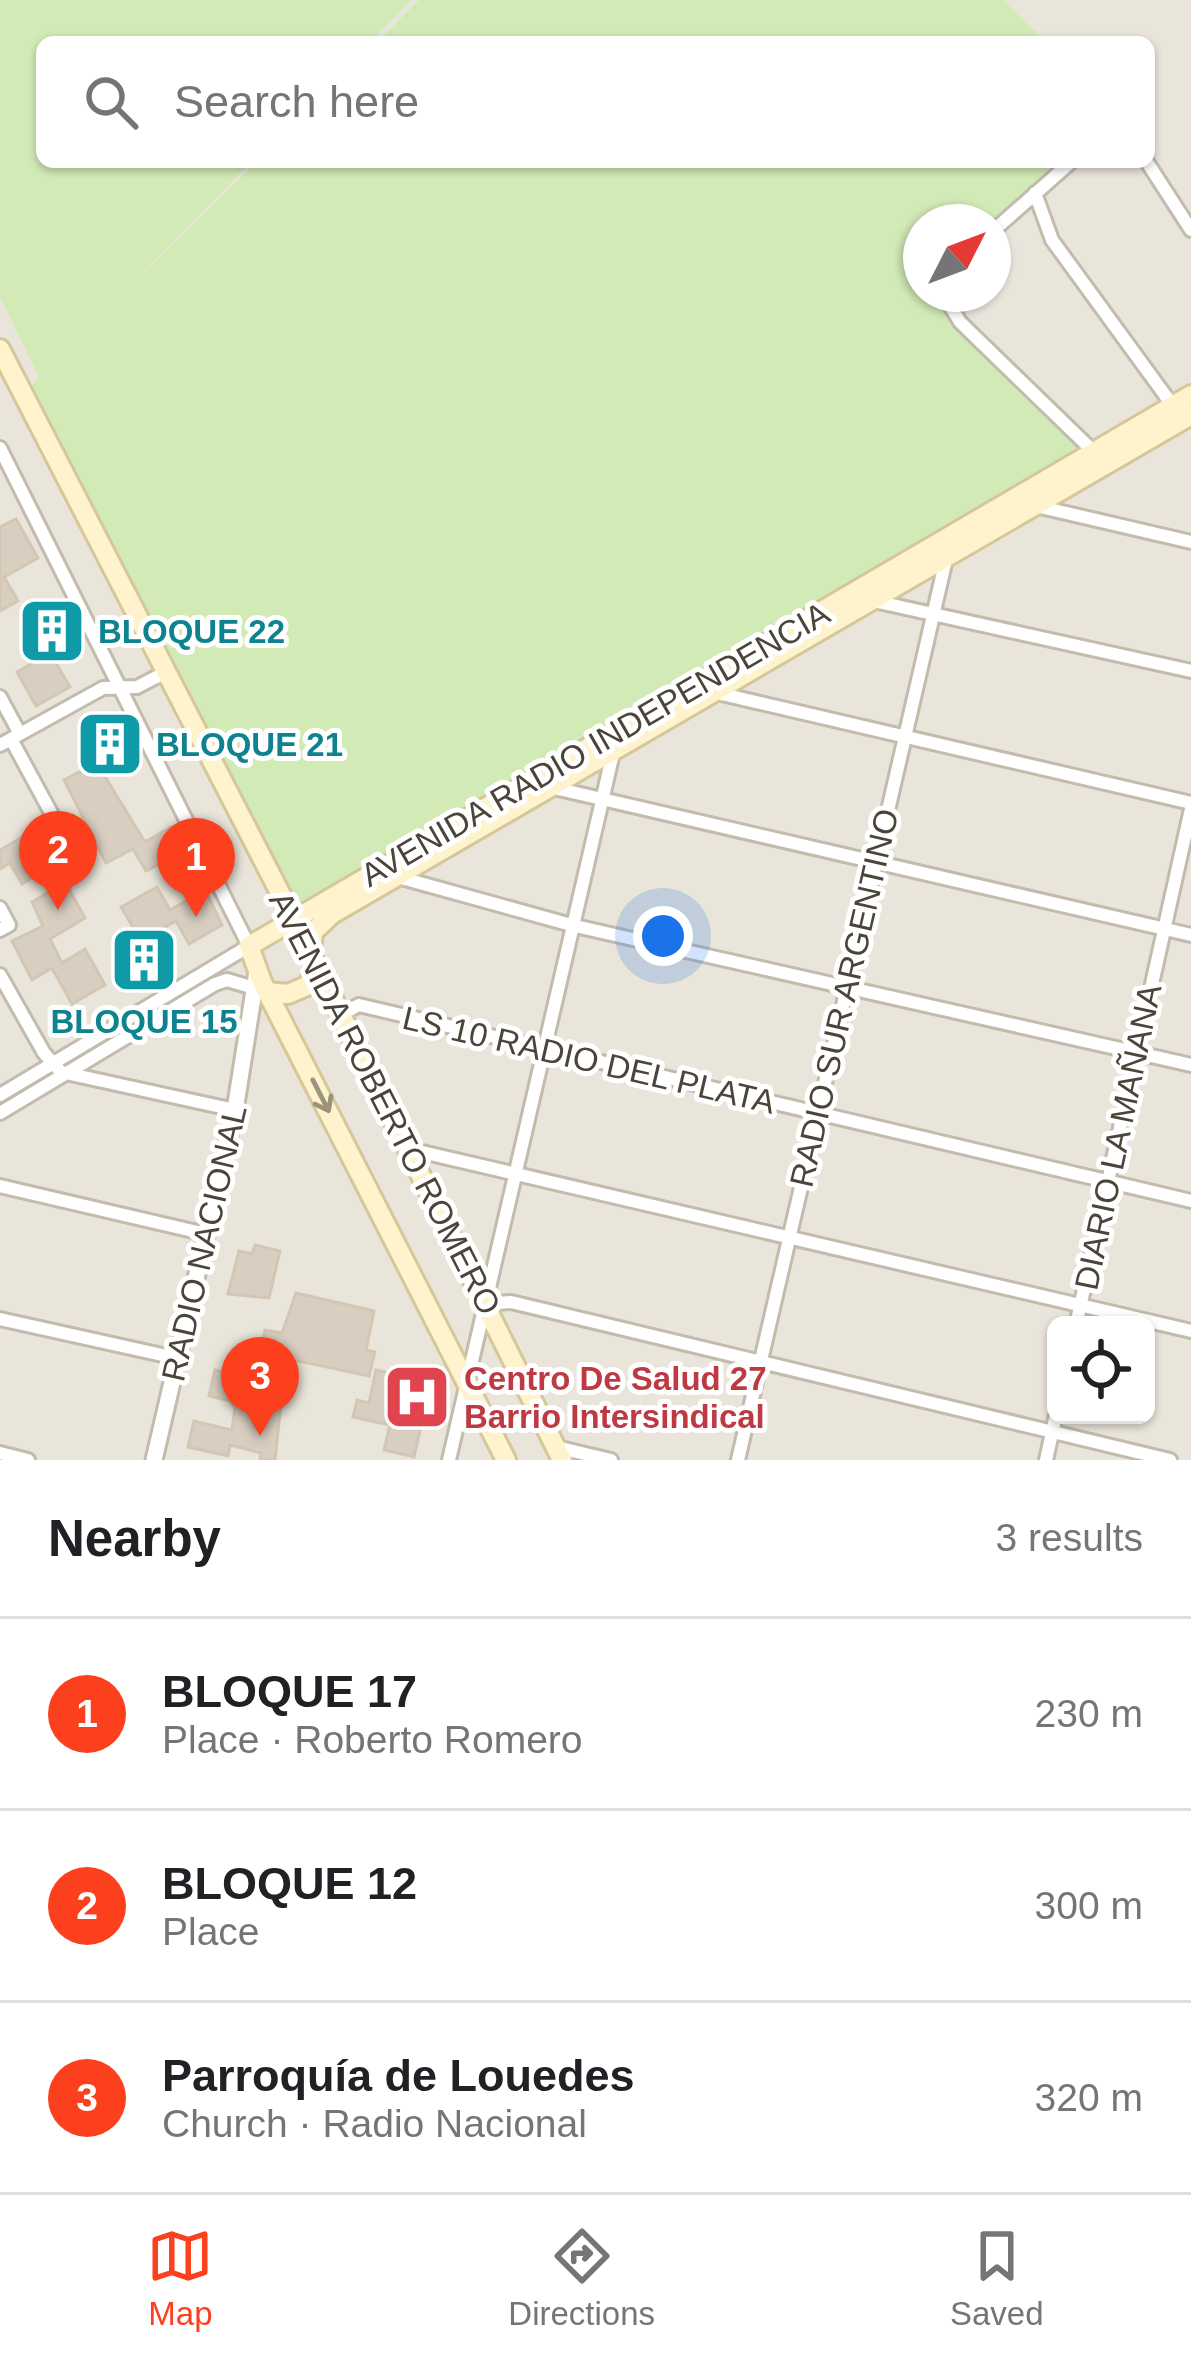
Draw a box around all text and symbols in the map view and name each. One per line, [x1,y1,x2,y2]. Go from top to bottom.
search box [36,36,1155,168]
icon: search [78,69,144,135]
text: Search here [174,76,419,127]
north arrow [903,204,1011,312]
street label: AVENIDA RADIO INDEPENDENCIA [354,594,836,894]
building icon: BLOQUE 22 [17,596,87,666]
place label: BLOQUE 22 [98,613,285,650]
building icon: BLOQUE 21 [75,709,145,779]
place label: BLOQUE 21 [156,726,343,763]
street label: RADIO SUR ARGENTINO [782,805,906,1191]
pin: 2 [19,811,97,910]
pin: 1 [157,818,235,917]
street label: AVENIDA ROBERTO ROMERO [262,885,508,1321]
your location [633,906,693,966]
building icon: BLOQUE 15 [109,925,179,995]
street label: DIARIO LA MAÑANA [1067,981,1169,1293]
street label: LS 10 RADIO DEL PLATA [399,999,779,1121]
place label: BLOQUE 15 [50,1003,238,1040]
one-way arrow [311,1078,334,1113]
street label: RADIO NACIONAL [154,1101,254,1385]
map controls [1047,1316,1155,1424]
button: locate [1047,1316,1155,1424]
pin: 3 [221,1337,299,1436]
place label: Centro De Salud 27 Barrio Intersindical [464,1360,767,1435]
hospital icon: Centro De Salud 27 Barrio Intersindical [382,1362,452,1432]
text: Nearby [48,1510,221,1567]
text: 3 results [996,1516,1143,1559]
text: BLOQUE 17 [162,1666,417,1717]
text: 1 [76,1692,98,1735]
text: 230 m [1035,1692,1143,1735]
text: Place · Roberto Romero [162,1718,583,1761]
text: BLOQUE 12 [162,1858,417,1909]
text: 2 [76,1884,98,1927]
text: 300 m [1035,1884,1143,1927]
text: Place [162,1910,260,1953]
text: Parroquía de Louedes [162,2050,635,2101]
text: 3 [76,2076,98,2119]
text: 320 m [1035,2076,1143,2119]
text: Church · Radio Nacional [162,2102,587,2145]
tab: Map [147,2223,213,2333]
tab: Directions [508,2223,655,2333]
tab: Saved [950,2223,1044,2333]

